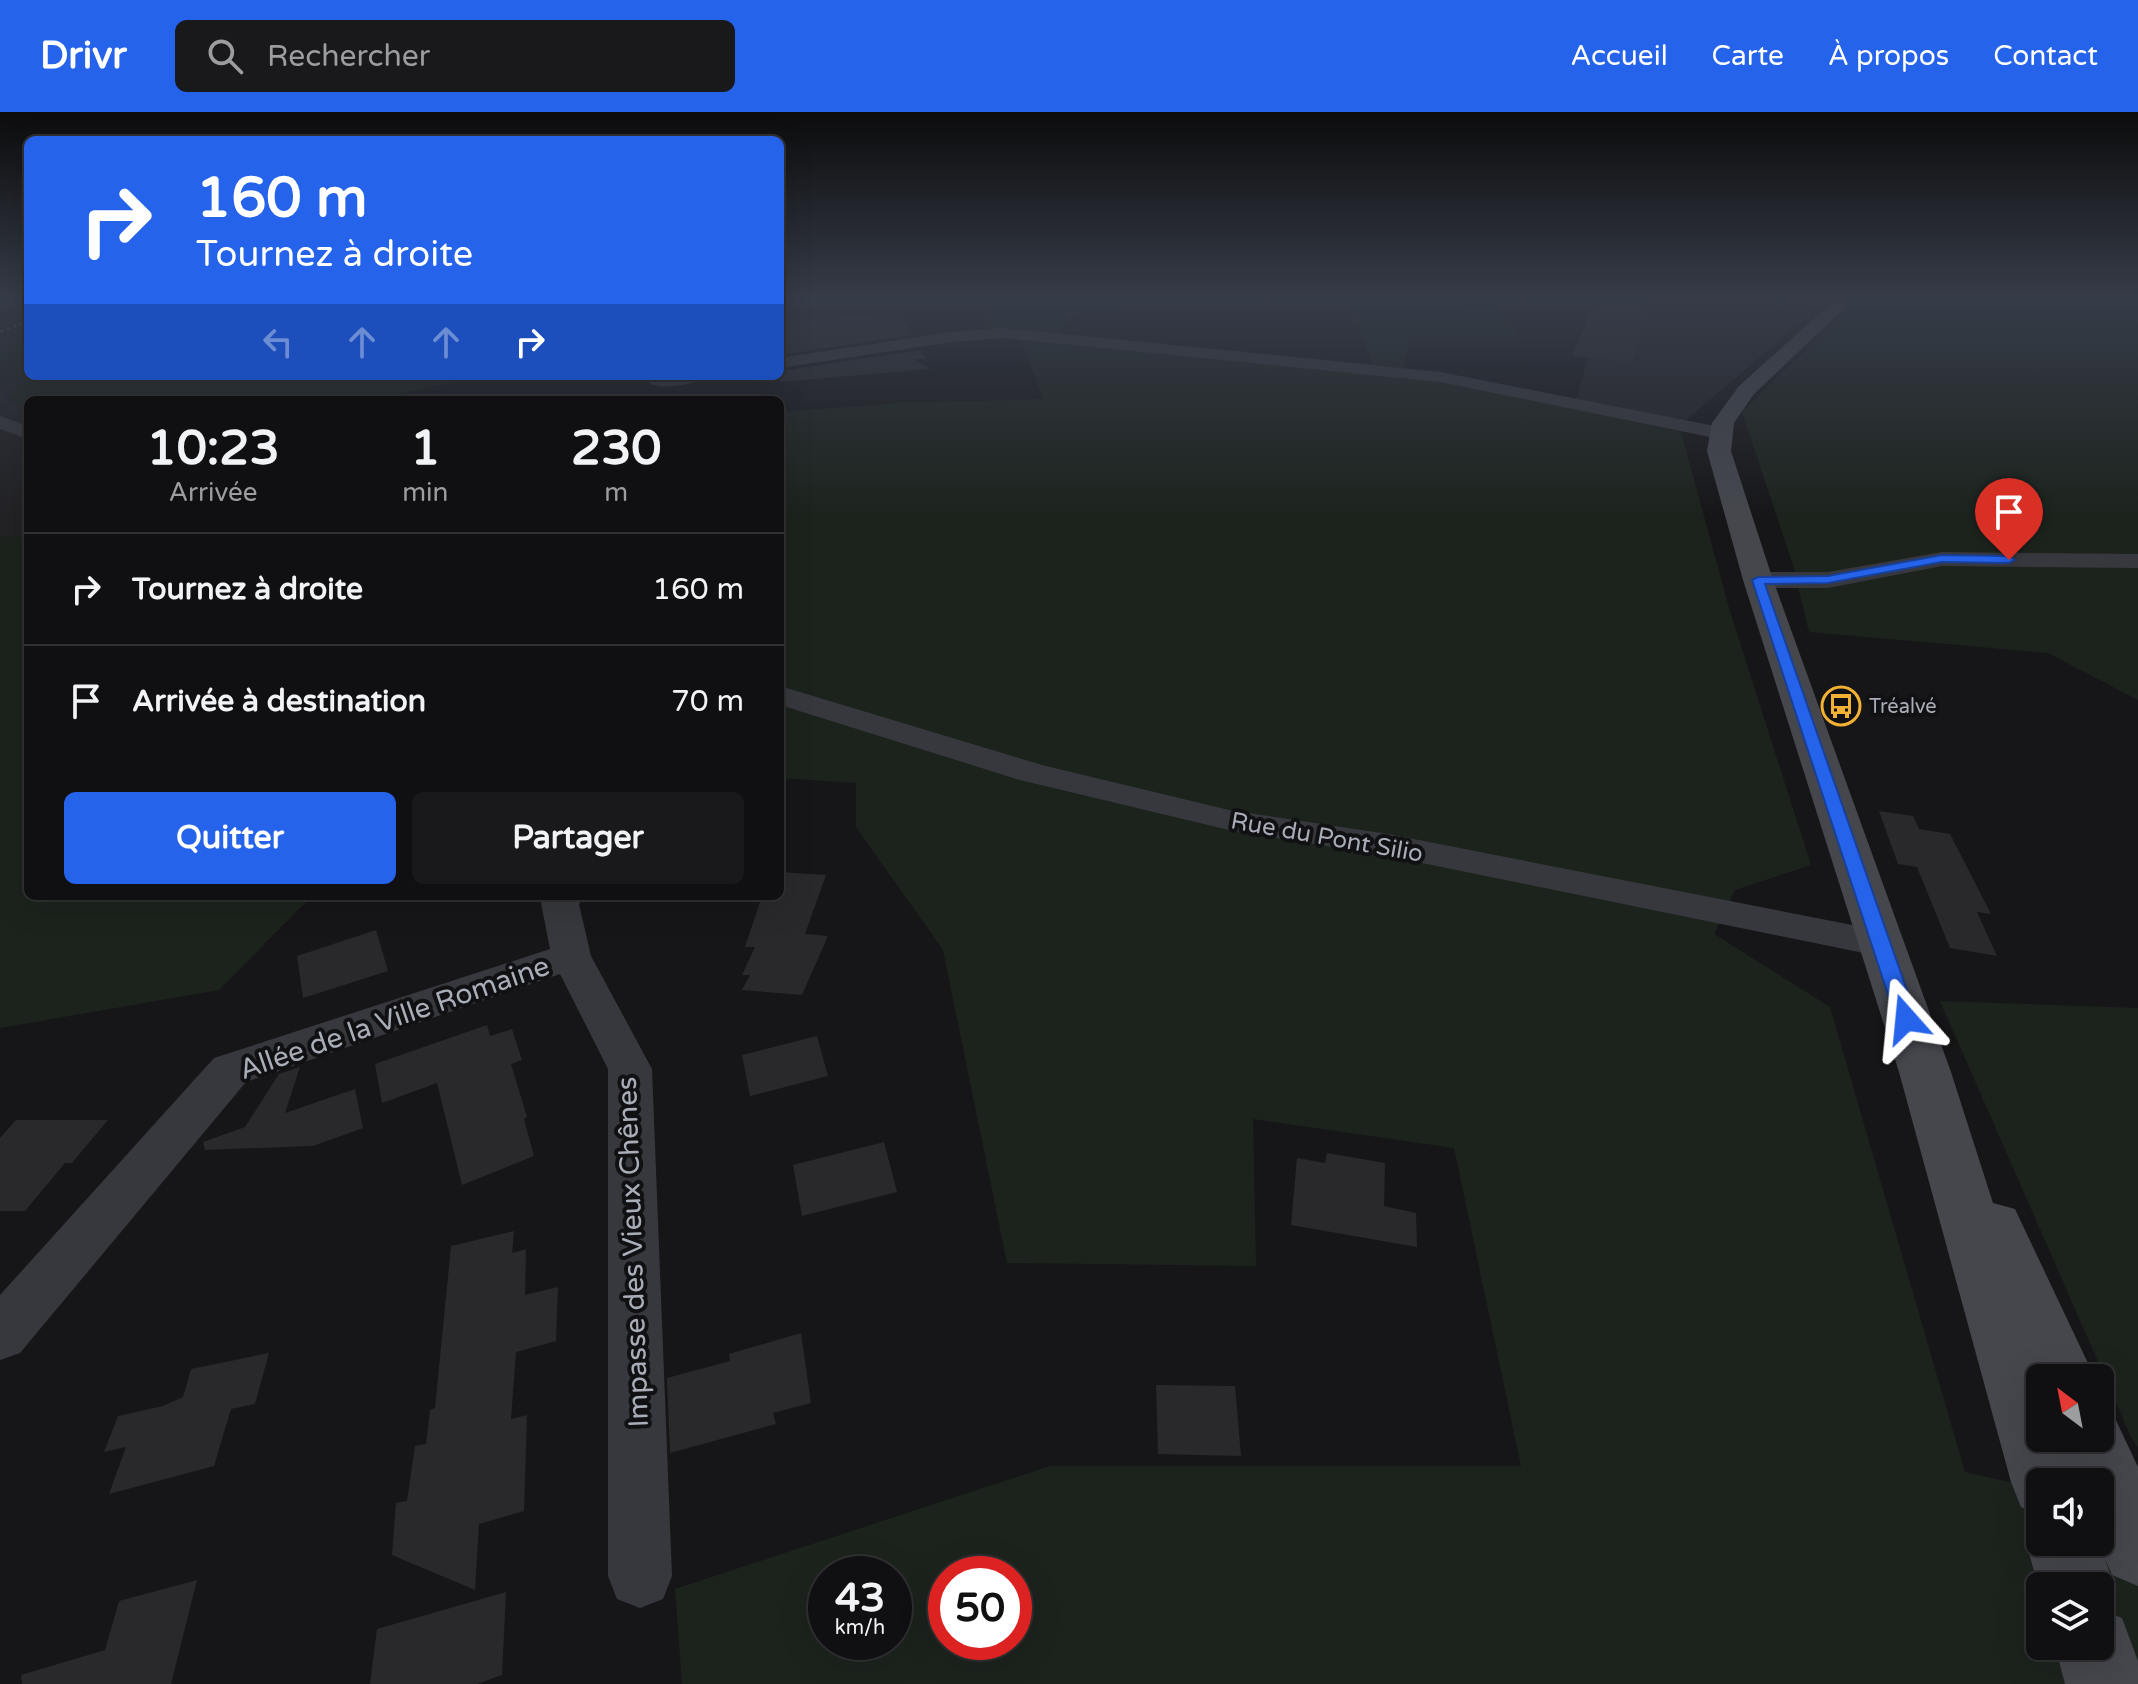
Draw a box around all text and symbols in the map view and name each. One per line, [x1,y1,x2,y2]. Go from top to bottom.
search box [175,20,735,92]
text: Drivr [40,33,127,79]
icon: search [203,34,247,78]
text: Rechercher [267,38,430,75]
text: Accueil [1570,39,1668,73]
text: Carte [1712,39,1784,73]
text: À propos [1828,39,1949,73]
text: Contact [1993,39,2098,73]
text: 160 m [196,165,367,232]
icon: right [64,168,168,272]
text: Tournez à droite [196,233,473,276]
icon: left [256,320,300,364]
icon: ahead [340,320,384,364]
icon: ahead [424,320,468,364]
icon: right [508,320,552,364]
text: 10:23 [147,420,280,478]
text: 1 [410,420,440,478]
text: 230 [571,420,661,478]
text: Arrivée [169,477,257,508]
text: min [402,477,448,508]
text: m [604,477,628,508]
pin [1975,478,2043,560]
icon: arrive [1987,490,2031,534]
icon: right [64,567,108,611]
text: Tournez à droite [132,571,363,608]
text: 160 m [652,571,744,608]
icon: arrive [64,679,108,723]
text: Arrivée à destination [132,683,426,720]
text: 70 m [671,683,744,720]
bus stop icon: Tréalvé [1820,685,1862,727]
place label: Tréalvé [1869,695,1937,719]
button: Quitter [64,792,396,884]
button: Partager [412,792,744,884]
street label: Rue du Pont Silio [1228,806,1425,869]
street label: Allée de la Ville Romaine [235,949,554,1087]
position arrow [1864,977,1948,1061]
street label: Impasse des Vieux Chênes [610,1076,656,1428]
north arrow [2026,1364,2114,1452]
map controls [2026,1364,2114,1660]
button: sound [2026,1468,2114,1556]
speed limit sign: 50 [928,1556,1032,1660]
button: layers [2026,1572,2114,1660]
text: 43 [835,1574,885,1622]
text: km/h [835,1616,885,1640]

